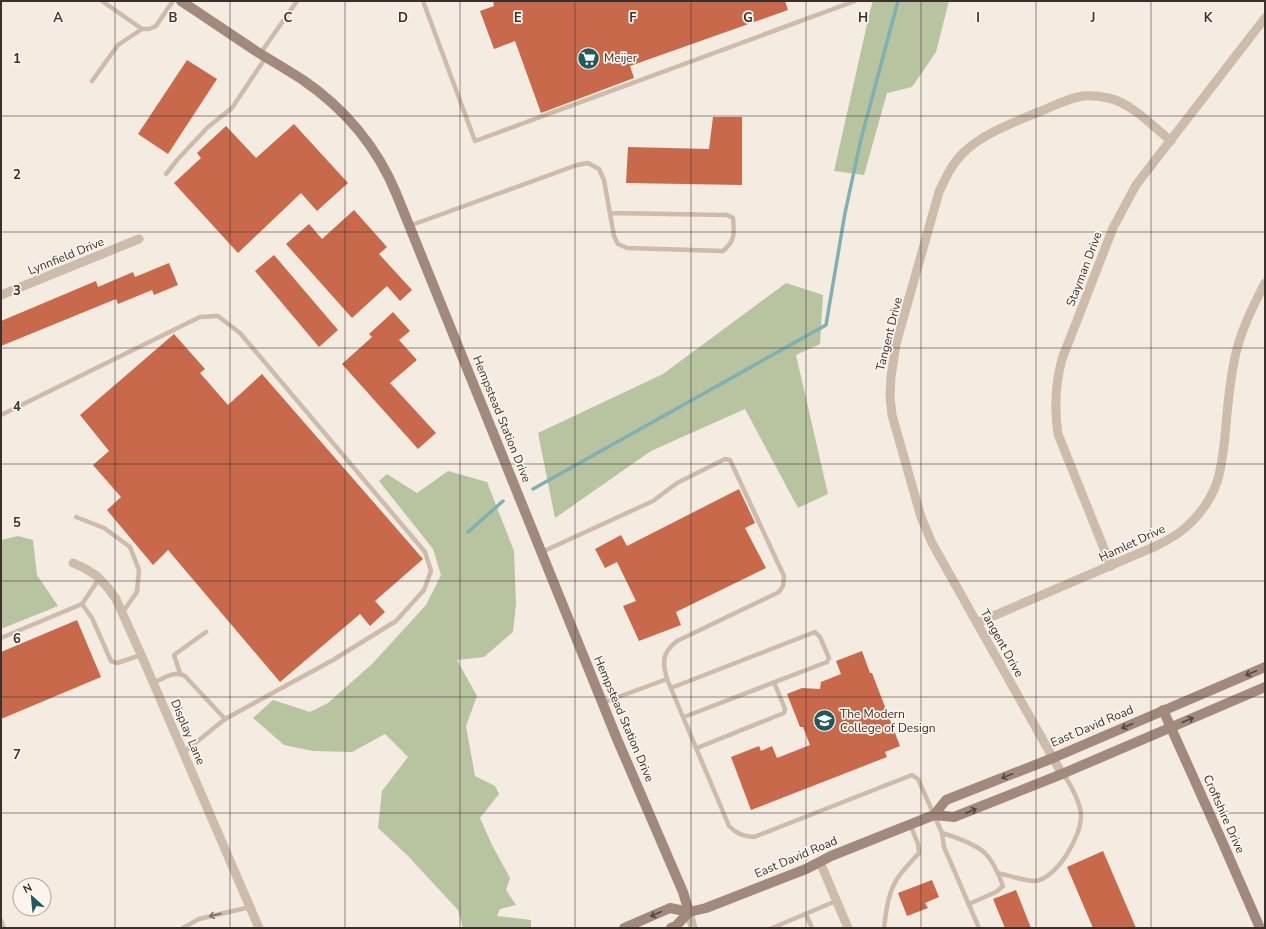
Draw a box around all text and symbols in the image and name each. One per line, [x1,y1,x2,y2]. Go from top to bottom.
text: A [53,9,63,27]
text: B [169,9,178,27]
text: C [284,9,293,27]
text: D [398,9,408,27]
text: E [514,9,522,27]
text: F [629,9,637,27]
text: G [743,9,753,27]
text: H [858,9,868,27]
text: I [976,9,980,27]
text: J [1090,9,1095,27]
text: K [1204,9,1213,27]
supermarket icon: Meijer [575,45,601,71]
text: 1 [13,50,21,68]
place label: Meijer [604,50,638,66]
text: 2 [13,166,21,184]
street label: Stayman Drive [1062,229,1106,309]
street label: Lynnfield Drive [25,233,107,279]
text: 3 [13,282,21,300]
street label: Tangent Drive [872,295,906,373]
street label: Hempstead Station Drive [469,353,535,485]
text: 4 [13,398,21,416]
text: 5 [13,514,21,532]
street label: Hamlet Drive [1096,521,1168,565]
street label: Tangent Drive [977,606,1027,680]
text: 6 [13,630,21,648]
street label: Hempstead Station Drive [590,654,658,784]
one-way arrow [1245,669,1257,677]
street label: Display Lane [167,697,209,767]
street label: East David Road [1048,701,1136,751]
place label: The Modern College of Design [840,706,936,736]
school or university icon: The Modern College of Design [812,708,838,734]
one-way arrow [1182,716,1194,723]
one-way arrow [1121,723,1133,730]
text: 7 [13,746,21,764]
one-way arrow [1001,772,1013,780]
street label: Croftshire Drive [1200,772,1248,856]
one-way arrow [964,806,976,814]
street label: East David Road [752,832,840,882]
north arrow [12,877,52,917]
text: N [21,880,35,897]
one-way arrow [650,911,662,918]
one-way arrow [209,912,222,920]

